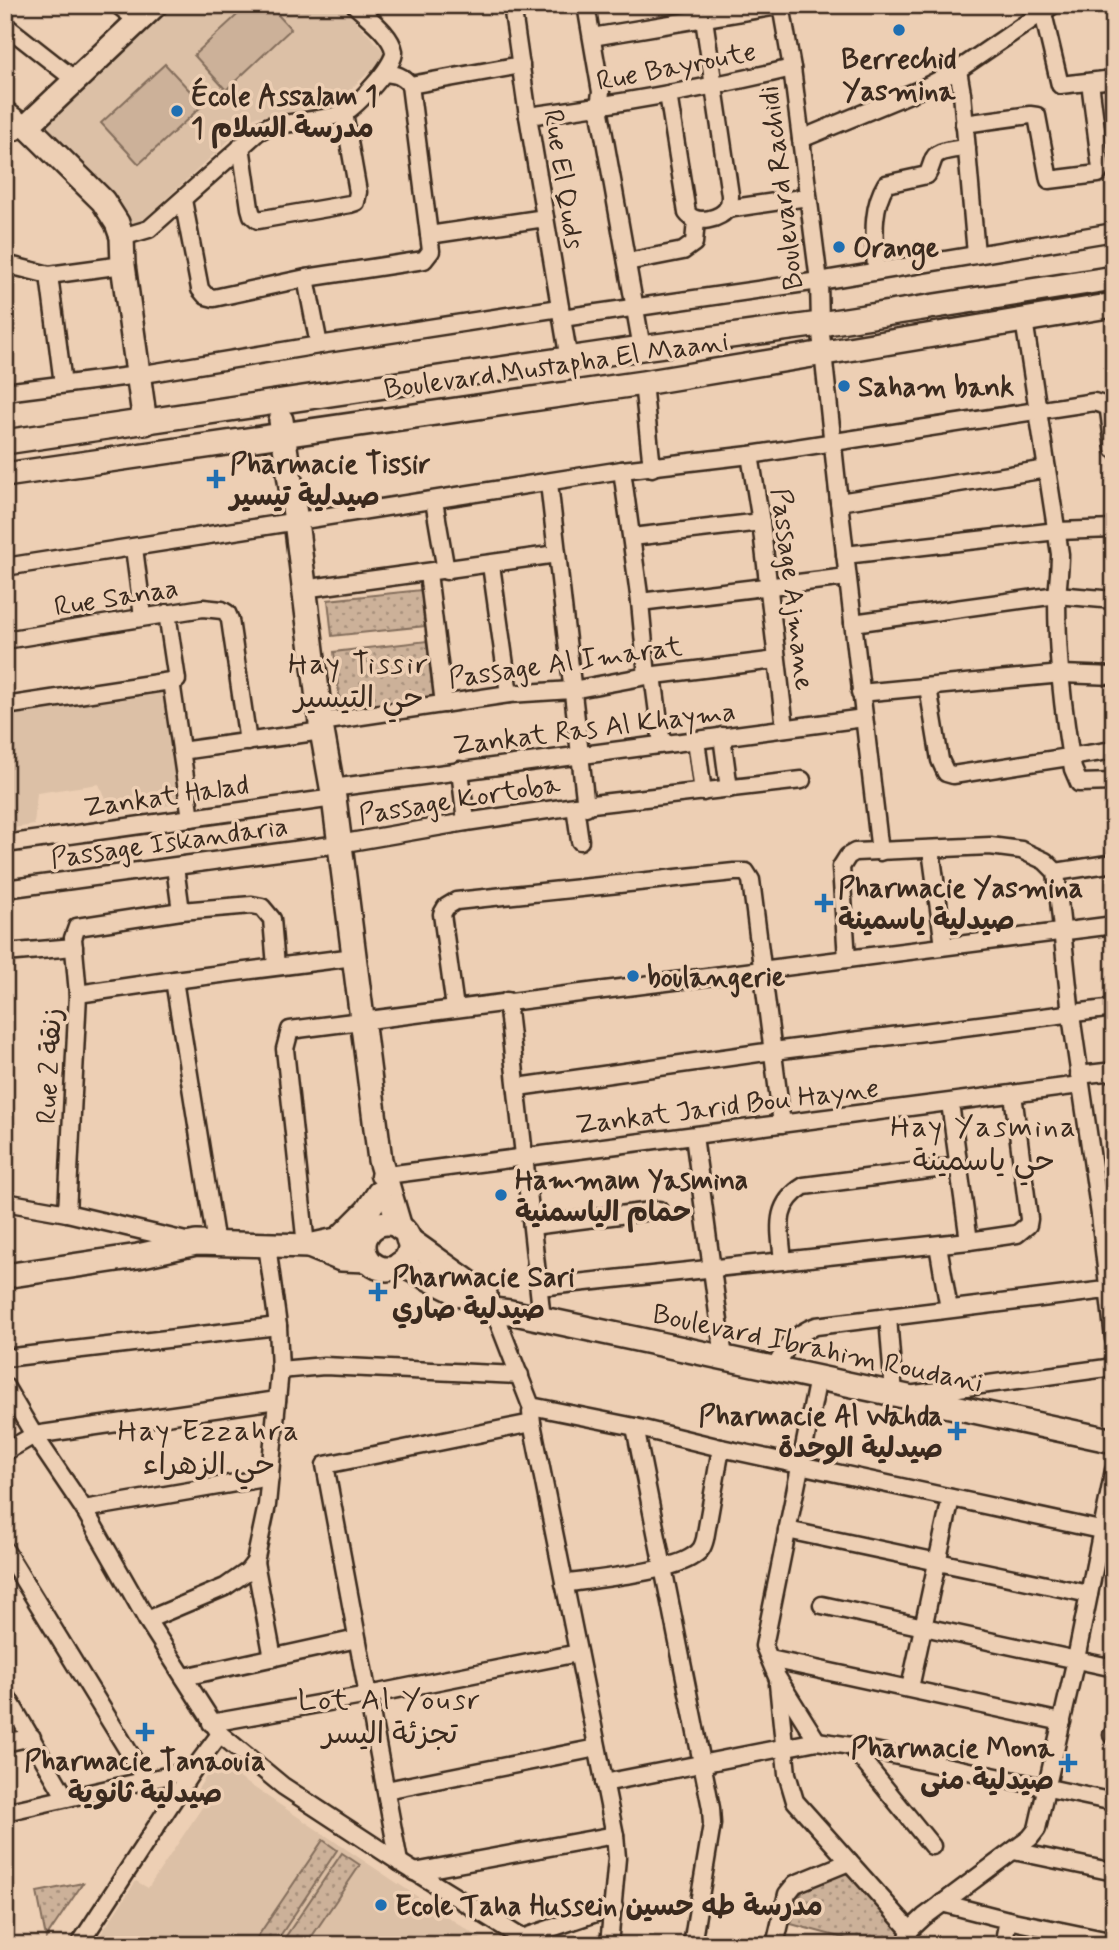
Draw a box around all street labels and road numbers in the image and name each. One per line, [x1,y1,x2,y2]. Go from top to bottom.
street label: Rue Bayroute [593,34,759,101]
street label: Boulevard Rachidi [752,83,813,292]
street label: Rue El Quds [533,107,592,252]
street label: Boulevard Mustapha El Maani [382,324,731,409]
street label: Passage Ajmane [761,486,822,693]
street label: Rue Sanaa [52,570,181,627]
street label: Passage Al Imarat [446,629,685,698]
street label: Zankat Ras Al Khayma [451,694,738,765]
street label: Passage Kortoba [356,766,563,835]
street label: Zankat Halad [81,768,251,827]
street label: Passage Iskandaria [48,809,290,878]
street label: Rue 2 زنقة [29,1007,72,1125]
street label: Zankat Jarid Bou Hayne [574,1071,881,1144]
street label: Boulevard Ibrahim Roudani [649,1296,986,1403]

